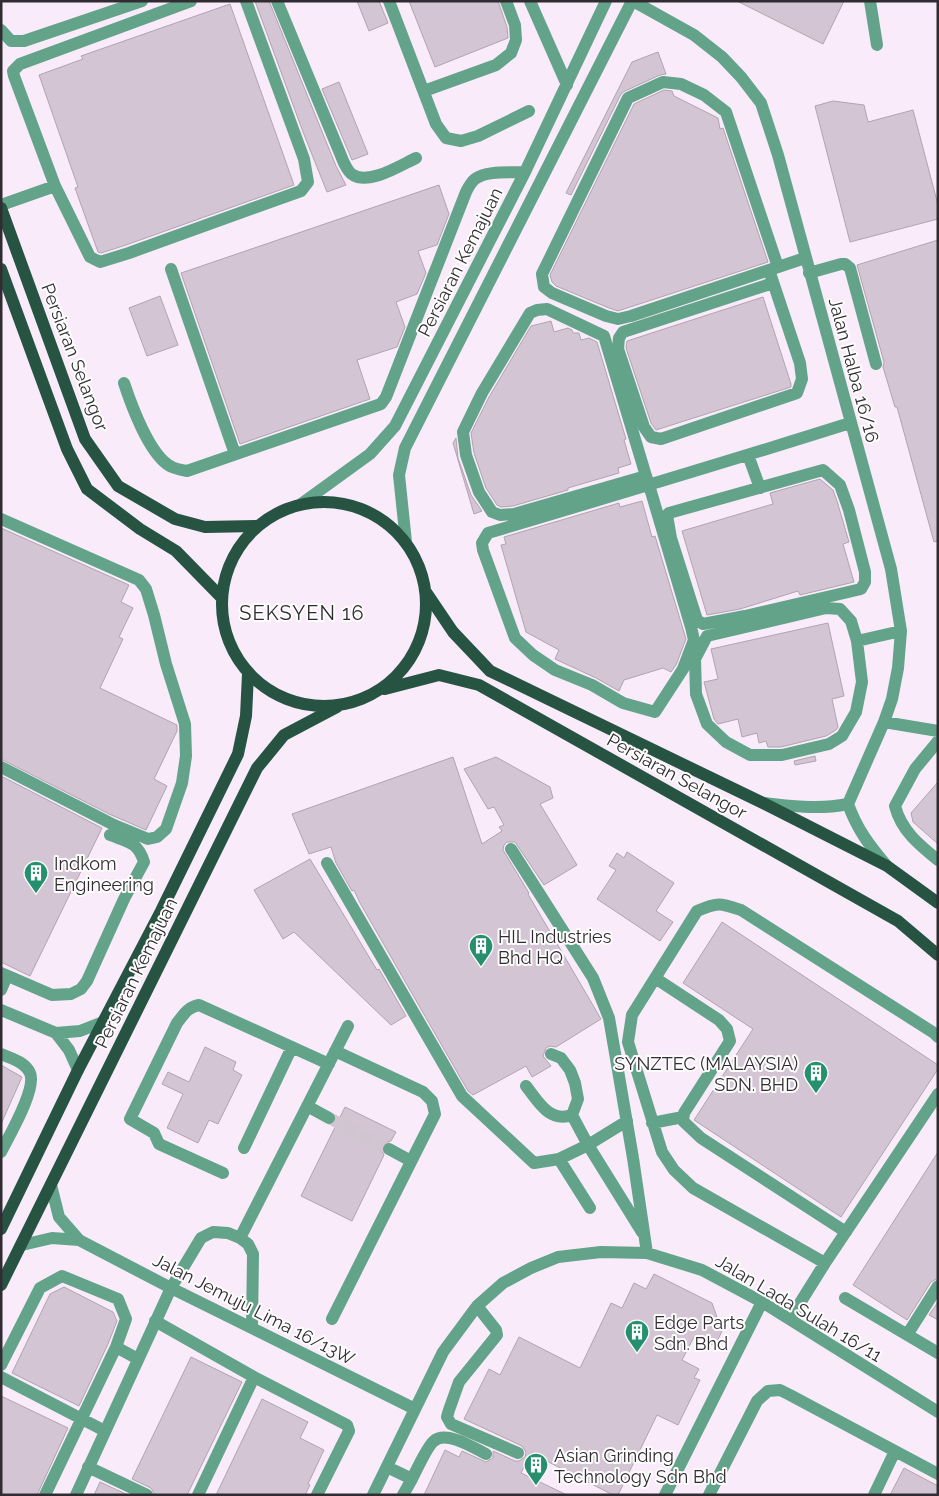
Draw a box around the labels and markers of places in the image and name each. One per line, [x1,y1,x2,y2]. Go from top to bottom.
place label: Indkom Engineering [54,853,154,895]
building icon: Indkom Engineering [23,860,49,894]
place label: HIL Industries Bhd HQ [498,926,612,968]
building icon: HIL Industries Bhd HQ [468,933,494,967]
place label: SYNZTEC (MALAYSIA) SDN. BHD [614,1053,798,1095]
building icon: SYNZTEC (MALAYSIA) SDN. BHD [803,1060,829,1094]
place label: Edge Parts Sdn. Bhd [654,1312,744,1354]
building icon: Edge Parts Sdn. Bhd [624,1319,650,1353]
place label: Asian Grinding Technology Sdn Bhd [554,1445,727,1487]
building icon: Asian Grinding Technology Sdn Bhd [523,1452,549,1486]

